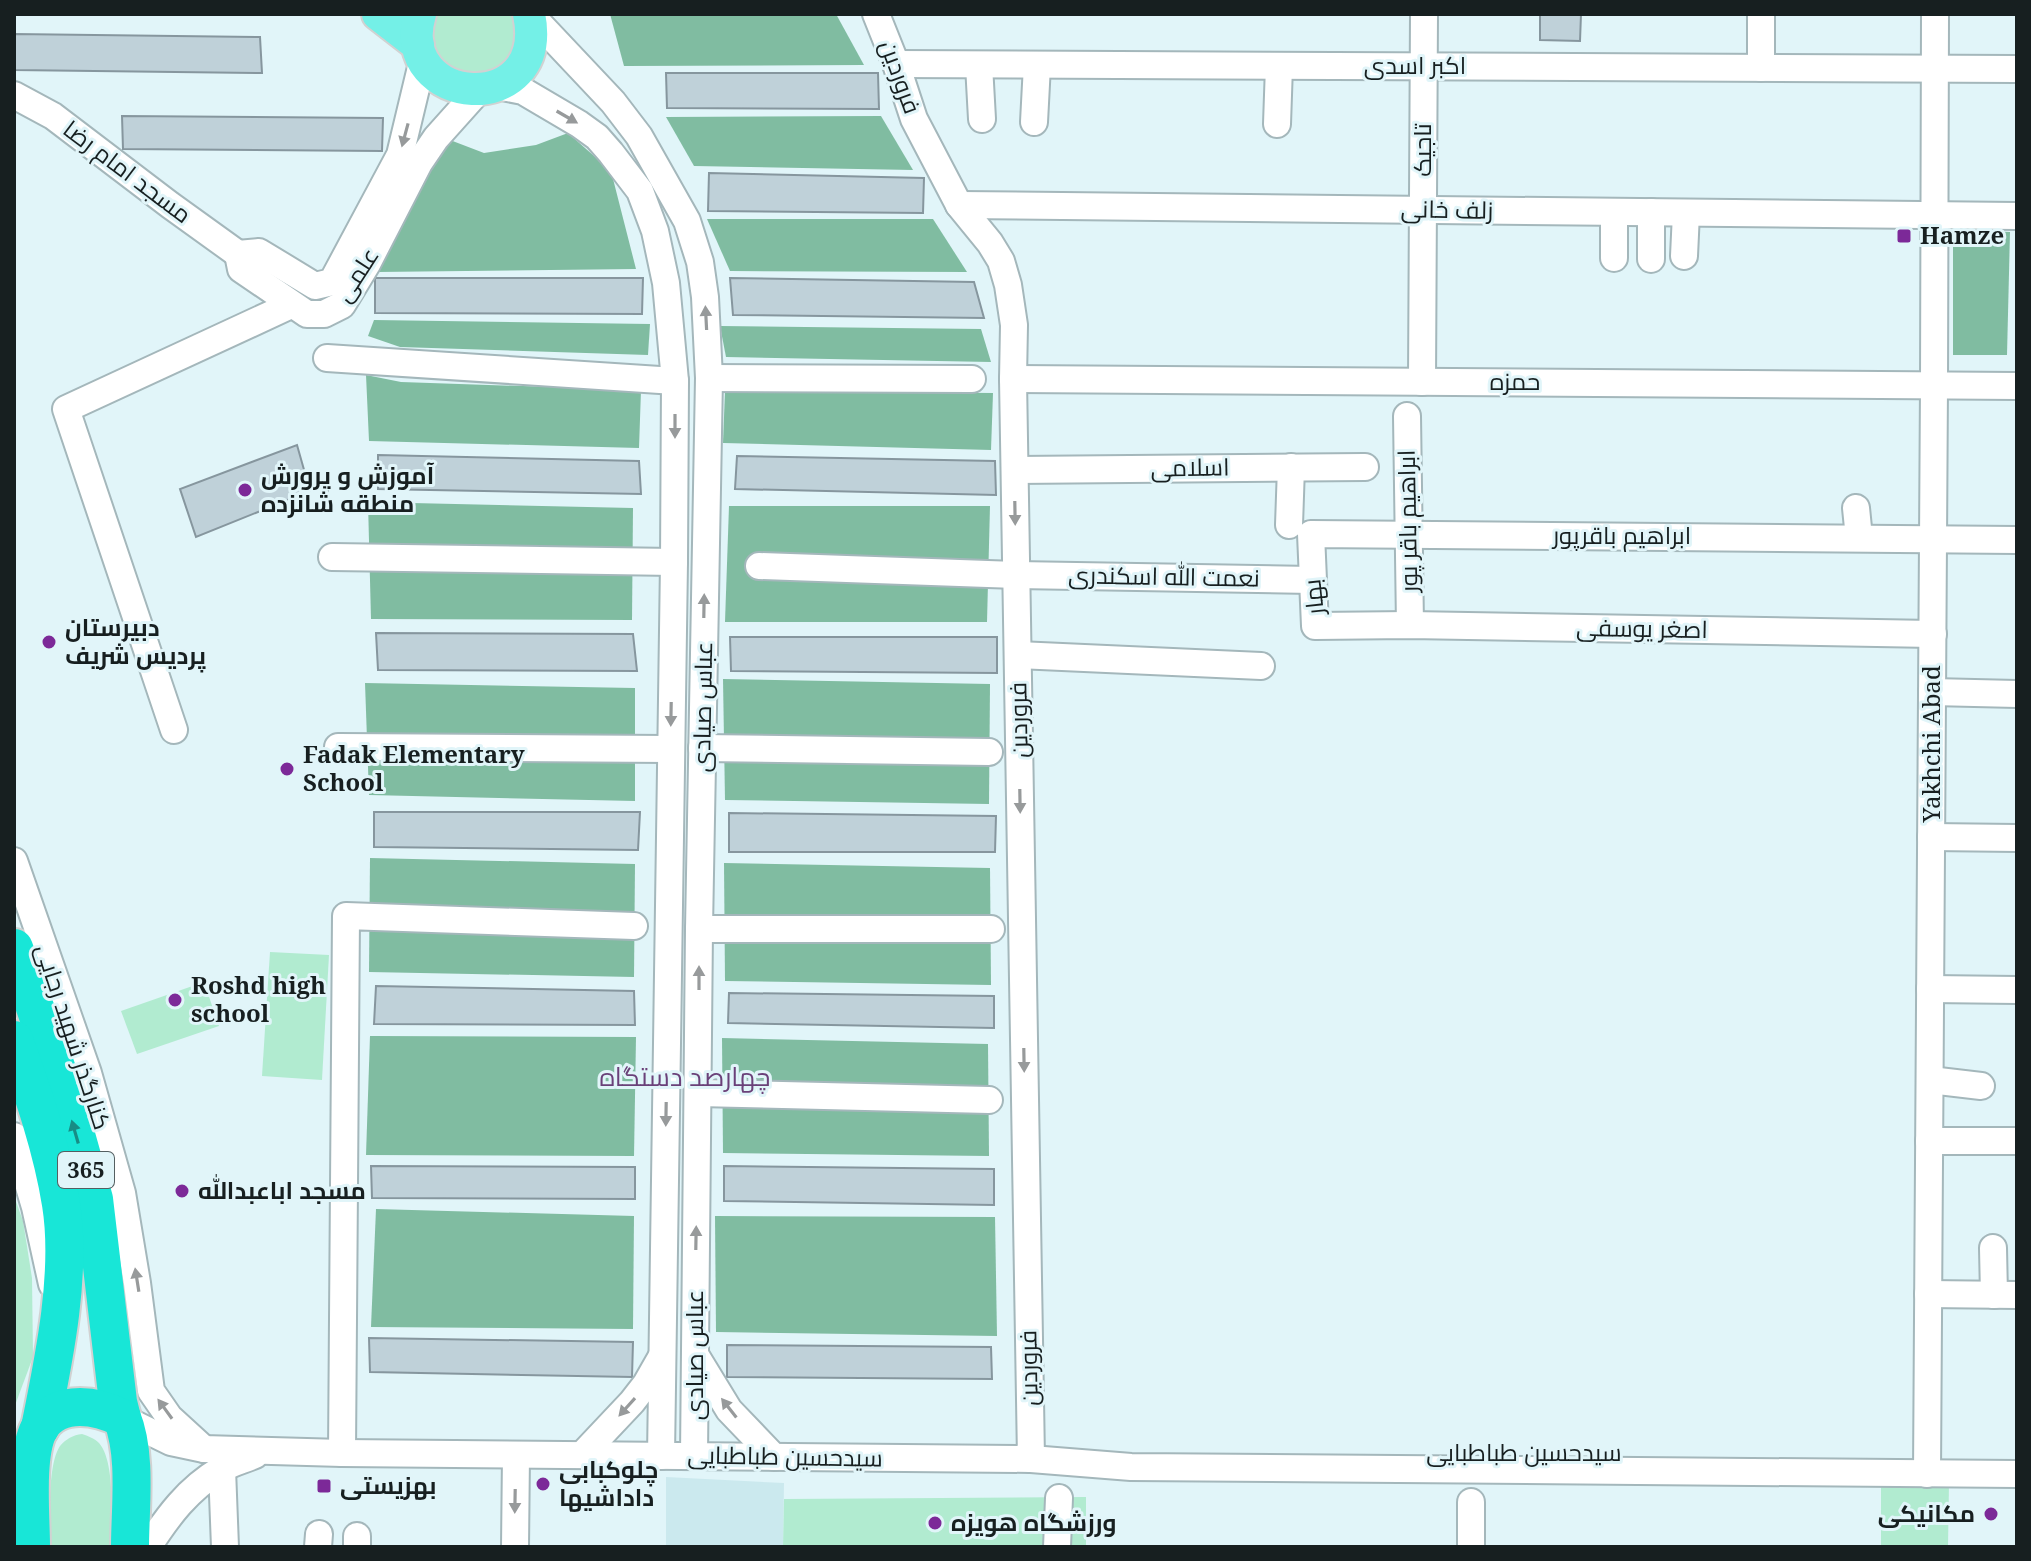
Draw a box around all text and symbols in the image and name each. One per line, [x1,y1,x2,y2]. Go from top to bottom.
street label: فروردین [873,35,930,118]
street label: اکبر اسدی [1364,48,1466,81]
one-way arrow [556,110,578,124]
street label: مسجد امام رضا [56,112,199,231]
one-way arrow [398,123,410,148]
street label: تاجیک [1405,123,1438,177]
street label: زلف خانی [1400,191,1494,226]
place label: Hamze [1920,218,2004,251]
marker: Hamze [1895,227,1913,245]
street label: علمی [326,240,386,308]
one-way arrow [699,306,712,331]
street label: حمزه [1490,364,1540,397]
one-way arrow [669,414,681,439]
street label: اسلامی [1150,449,1230,484]
street label: ابراهیم باقر پور [1389,449,1425,595]
place label: آموزش و پرورش منطقه شانزده [261,458,435,519]
marker: آموزش و پرورش منطقه شانزده [236,481,254,499]
one-way arrow [1009,501,1022,526]
street label: ابراهیم باقرپور [1551,518,1691,552]
street label: نعمت الله اسکندری [1068,557,1260,594]
street label: بهار [1294,578,1331,619]
one-way arrow [698,593,710,618]
place label: دبیرستان پردیس شریف [65,610,206,673]
street label: اصغر یوسفی [1576,610,1708,645]
marker: دبیرستان پردیس شریف [40,633,58,651]
street label: عباس صیادی [684,641,719,773]
street label: Yakhchi Abad [1914,665,1947,824]
street label: فروردین [1000,682,1035,758]
one-way arrow [664,702,677,727]
place label: Fadak Elementary School [303,737,525,798]
marker: Fadak Elementary School [278,760,296,778]
one-way arrow [1014,788,1026,814]
street label: کنارگذر شهید رجایی [29,940,120,1134]
one-way arrow [693,965,705,990]
place label: Roshd high school [191,968,326,1029]
marker: Roshd high school [166,991,184,1009]
one-way arrow [1018,1048,1031,1073]
district label: چهارصد دستگاه [599,1058,771,1094]
one-way arrow [660,1102,672,1127]
one-way arrow [68,1119,81,1143]
road number: 365 [58,1152,114,1188]
place label: مسجد اباعبدالله [198,1173,366,1206]
marker: مسجد اباعبدالله [173,1182,191,1200]
one-way arrow [690,1225,702,1250]
one-way arrow [130,1267,142,1292]
street label: عباس صیادی [677,1290,710,1420]
street label: فروردین [1010,1330,1045,1406]
one-way arrow [618,1397,636,1416]
one-way arrow [722,1398,738,1418]
one-way arrow [157,1399,173,1419]
street label: سیدحسین طباطبایی [1426,1435,1622,1468]
street label: سیدحسین طباطبایی [687,1437,883,1474]
place label: چلوکبابی داداشیها [559,1452,658,1513]
place label: بهزیستی [340,1468,436,1501]
marker: چلوکبابی داداشیها [534,1475,552,1493]
marker: بهزیستی [315,1477,333,1495]
one-way arrow [509,1489,521,1514]
place label: مکانیکی [1878,1496,1975,1529]
place label: ورزشگاه هویزه [951,1505,1117,1538]
marker: مکانیکی [1982,1505,2000,1523]
marker: ورزشگاه هویزه [926,1514,944,1532]

